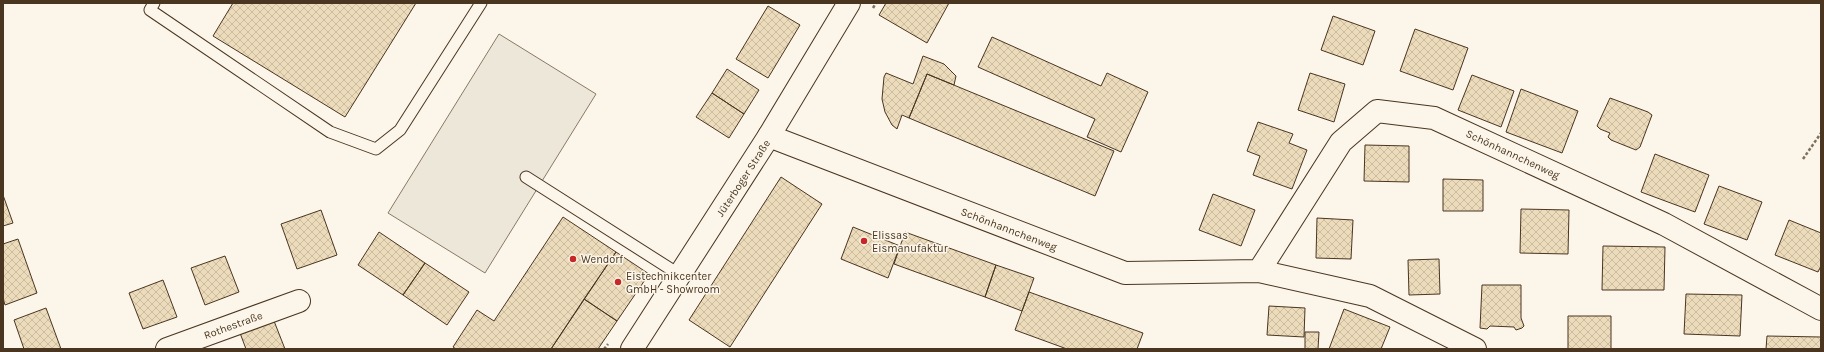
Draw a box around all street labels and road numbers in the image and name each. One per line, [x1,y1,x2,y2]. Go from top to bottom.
street label: Schönhannchenweg [1464,127,1562,182]
street label: Jüterboger Straße [714,137,773,219]
street label: Schönhannchenweg [959,205,1060,254]
street label: Rothestraße [202,309,265,342]

